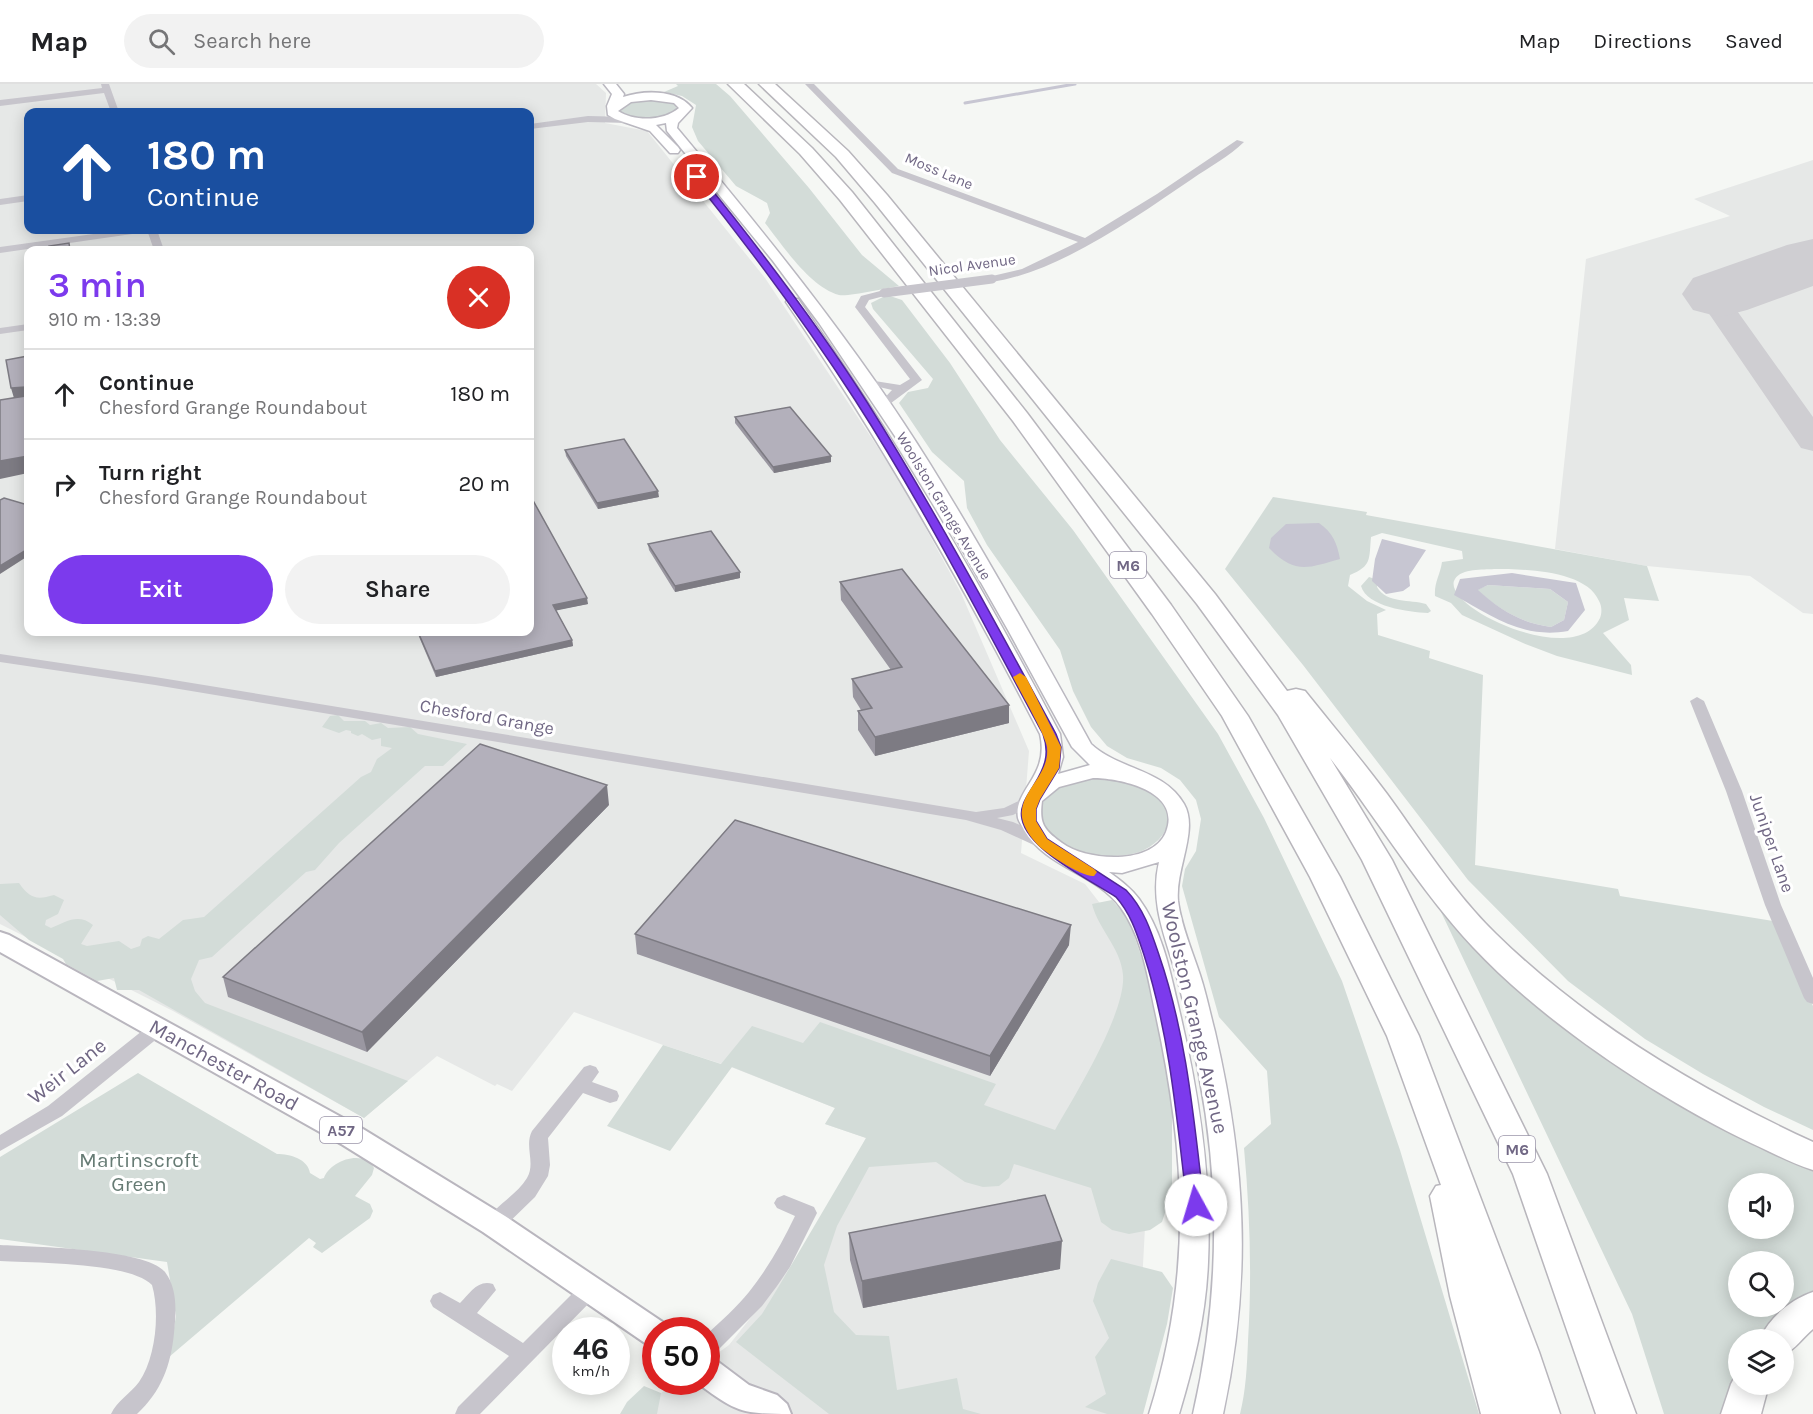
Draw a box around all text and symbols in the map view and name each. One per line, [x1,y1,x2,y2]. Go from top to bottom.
search box [124,14,544,68]
text: Map [30,25,88,58]
icon: search [145,25,178,58]
text: Search here [193,28,311,54]
text: Map [1519,29,1560,53]
text: Directions [1593,29,1692,53]
text: Saved [1725,29,1783,53]
text: 180 m [147,130,266,180]
icon: ahead [48,132,126,210]
street label: Moss Lane [902,149,976,193]
pin [671,151,722,202]
icon: arrive [680,160,713,193]
text: Continue [147,181,259,213]
street label: Nicol Avenue [927,250,1017,280]
text: 3 min [48,264,147,306]
button: close [447,266,510,329]
text: 910 m · 13:39 [48,308,161,331]
text: Continue [99,370,194,396]
icon: ahead [48,378,81,411]
text: 180 m [450,381,510,407]
text: Chesford Grange Roundabout [99,396,367,419]
street label: Woolston Grange Avenue [893,429,995,583]
text: Turn right [99,460,202,486]
icon: right [48,468,81,501]
text: 20 m [458,471,510,497]
text: Chesford Grange Roundabout [99,486,367,509]
road number: M6 [1110,552,1146,578]
button: Exit [48,555,273,624]
button: Share [285,555,510,624]
street label: Chesford Grange [418,694,556,740]
street label: Juniper Lane [1745,791,1799,895]
street label: Woolston Grange Avenue [1157,900,1233,1136]
street label: Manchester Road [145,1014,303,1116]
street label: Weir Lane [23,1033,111,1109]
road number: A57 [320,1117,362,1143]
road number: M6 [1499,1136,1535,1162]
park label: Martinscroft Green [79,1148,199,1196]
position arrow [1164,1173,1228,1237]
map controls [1728,1173,1794,1395]
button: sound [1728,1173,1794,1239]
button: search [1728,1251,1794,1317]
speed limit sign: 50 [642,1317,720,1395]
button: layers [1728,1329,1794,1395]
text: 46 [573,1331,609,1367]
text: km/h [572,1362,610,1380]

